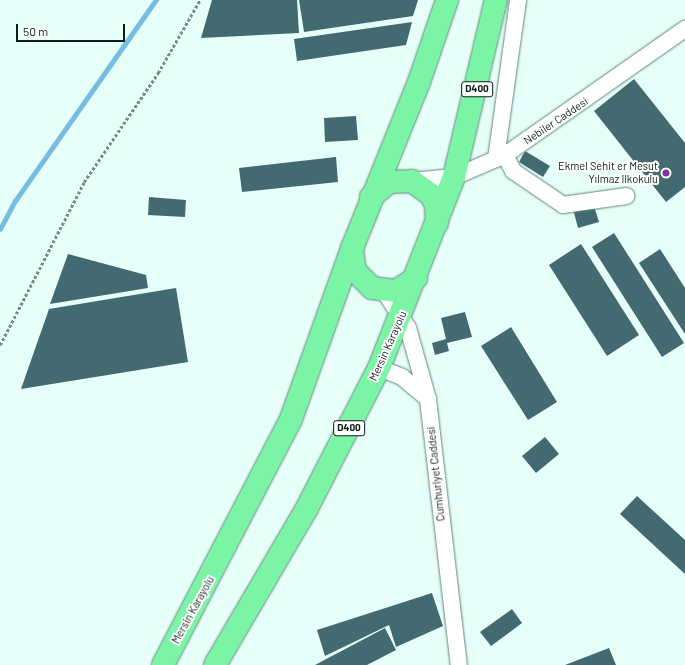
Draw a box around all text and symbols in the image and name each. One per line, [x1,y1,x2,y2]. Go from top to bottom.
scale bar [18,16,127,42]
text: 50 m [23,24,48,38]
road number: D400 [461,81,493,97]
street label: Nebiler Caddesi [521,95,591,147]
place label: Ekmel Sehit er Mesut Yılmaz Ilkokulu [558,160,658,186]
marker: Ekmel Sehit er Mesut Yılmaz Ilkokulu [661,168,671,178]
street label: Mersin Karayolu [367,309,409,383]
road number: D400 [333,420,365,436]
street label: Cumhuriyet Caddesi [424,426,448,522]
street label: Mersin Karayolu [169,574,217,646]

